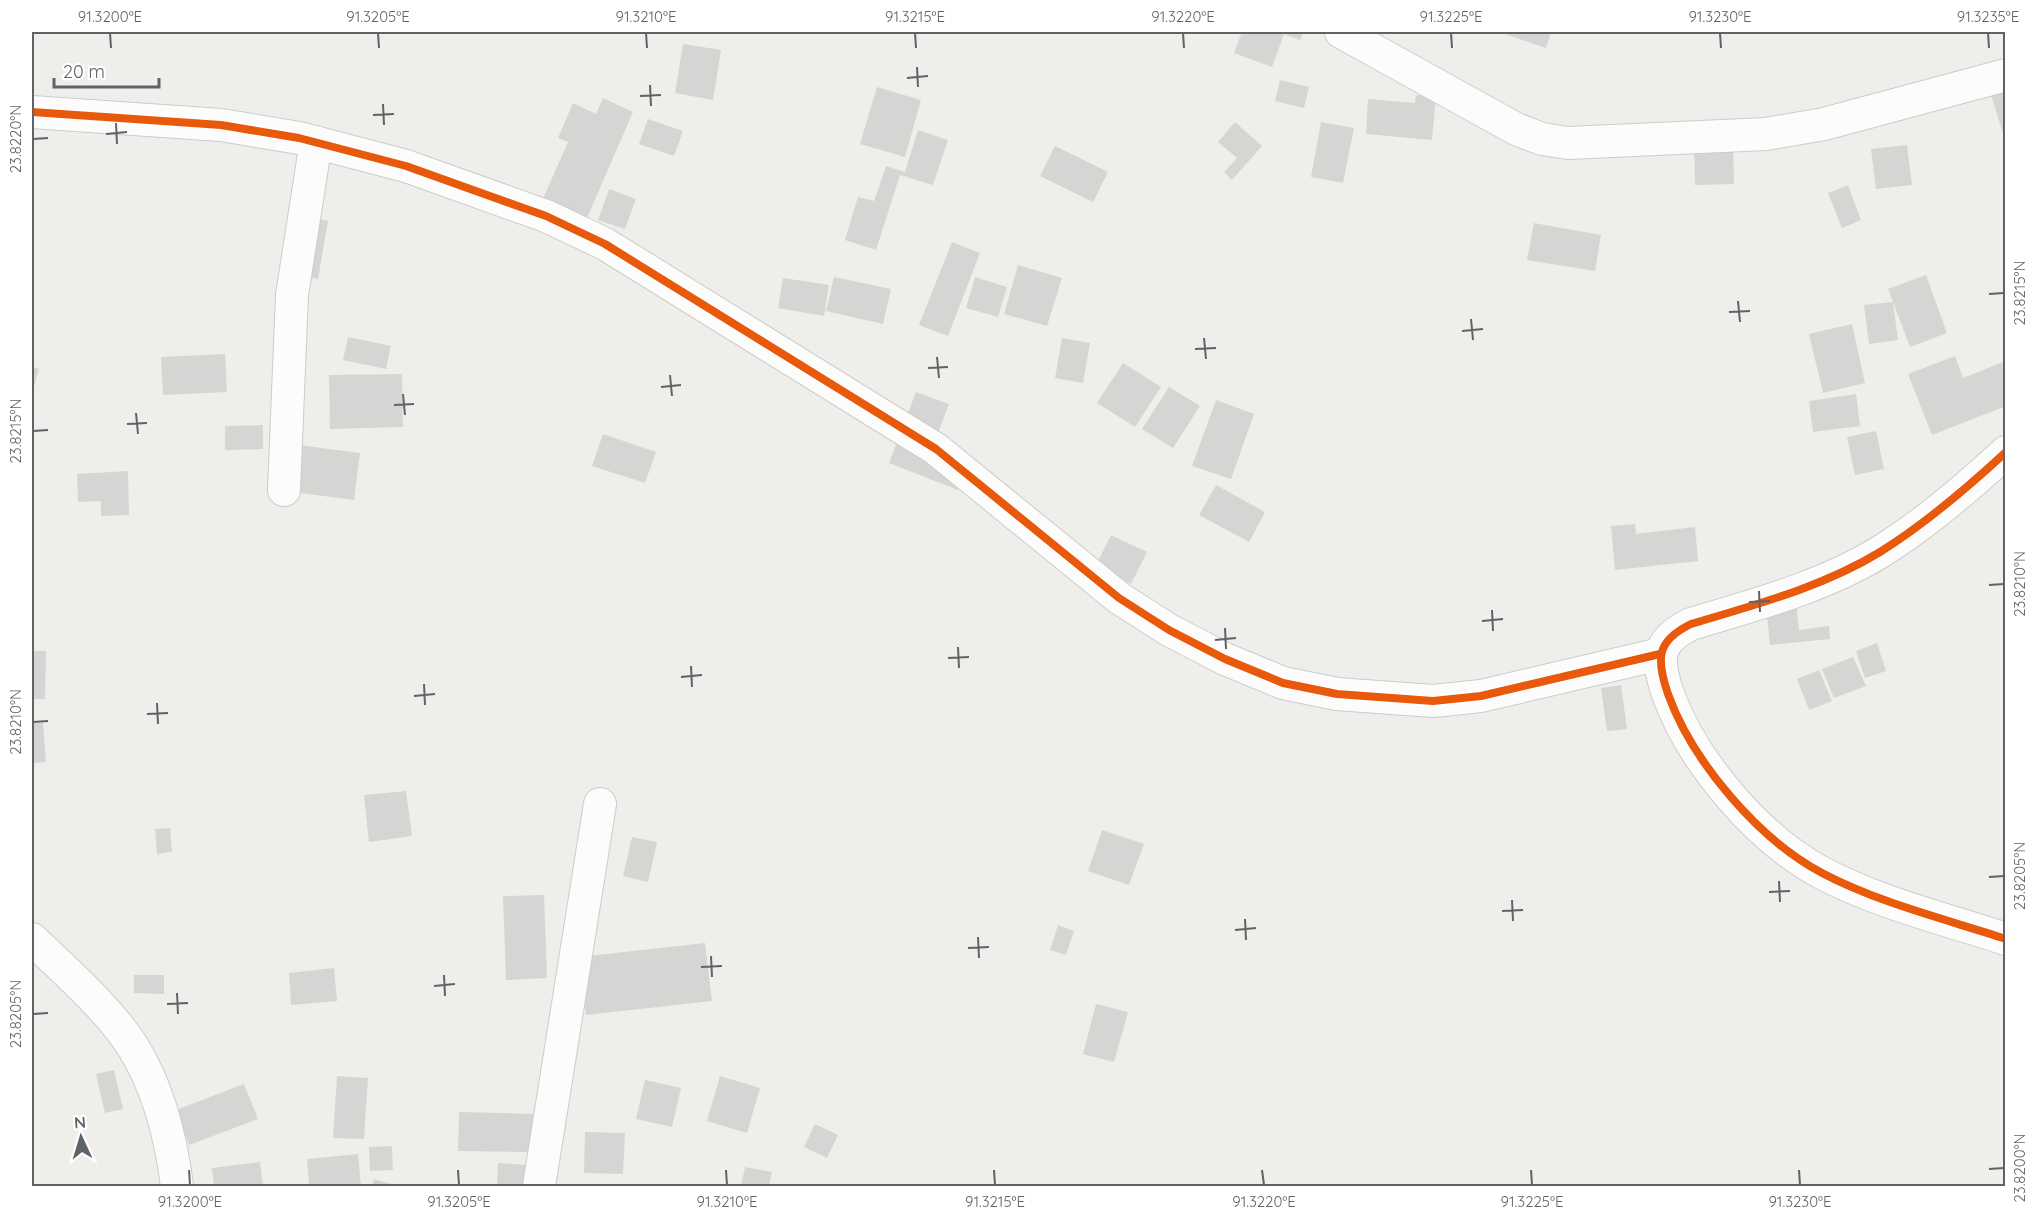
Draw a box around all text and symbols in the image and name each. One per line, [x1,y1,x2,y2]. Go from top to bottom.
text: 91.3200°E [78,7,142,26]
text: 91.3205°E [346,7,410,26]
text: 91.3210°E [616,7,676,26]
text: 91.3215°E [885,7,945,26]
text: 91.3220°E [1151,7,1215,26]
text: 91.3225°E [1420,7,1482,26]
text: 91.3230°E [1688,7,1752,26]
text: 91.3235°E [1957,7,2019,26]
scale bar [54,51,159,89]
text: 20 m [63,60,105,83]
text: 23.8220°N [6,105,25,173]
text: 23.8215°N [2010,261,2029,325]
text: 23.8215°N [6,399,25,463]
text: 23.8210°N [2010,551,2029,617]
text: 23.8210°N [6,689,25,755]
text: 23.8205°N [2010,842,2029,910]
text: 23.8205°N [6,980,25,1048]
north arrow [51,1107,111,1167]
text: N [73,1112,87,1132]
text: 23.8200°N [2010,1133,2029,1203]
text: 91.3200°E [158,1192,222,1211]
text: 91.3205°E [427,1192,491,1211]
text: 91.3210°E [697,1192,757,1211]
text: 91.3215°E [965,1192,1025,1211]
text: 91.3220°E [1232,1192,1296,1211]
text: 91.3225°E [1501,1192,1563,1211]
text: 91.3230°E [1768,1192,1832,1211]

